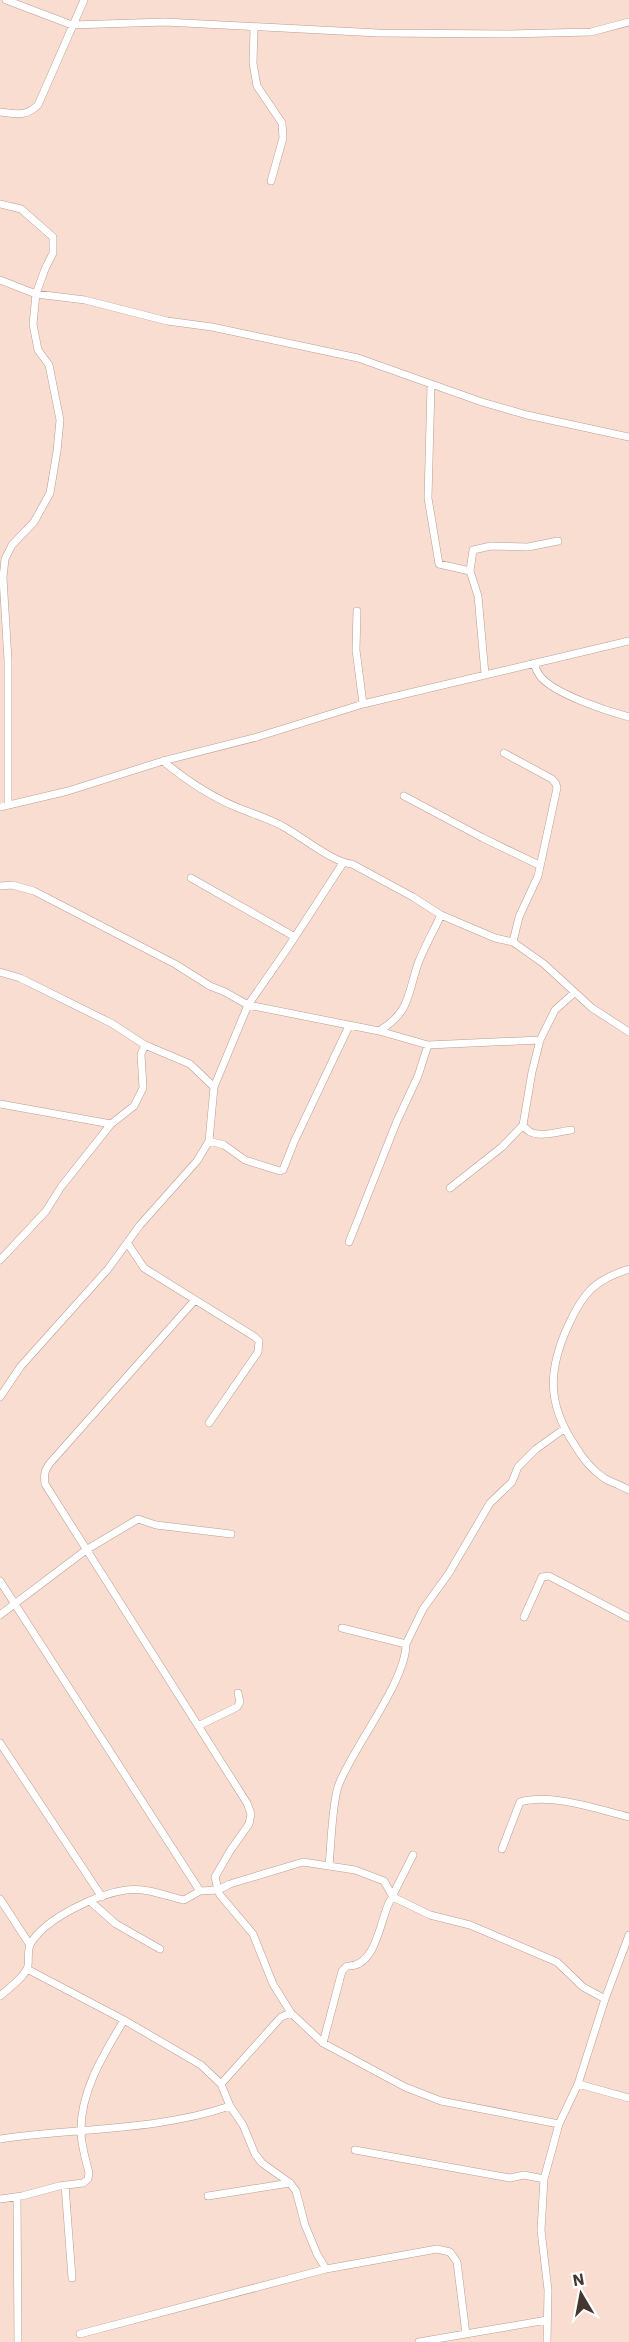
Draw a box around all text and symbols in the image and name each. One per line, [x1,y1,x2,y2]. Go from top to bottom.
north arrow [551,2264,611,2324]
text: N [571,2268,586,2290]

